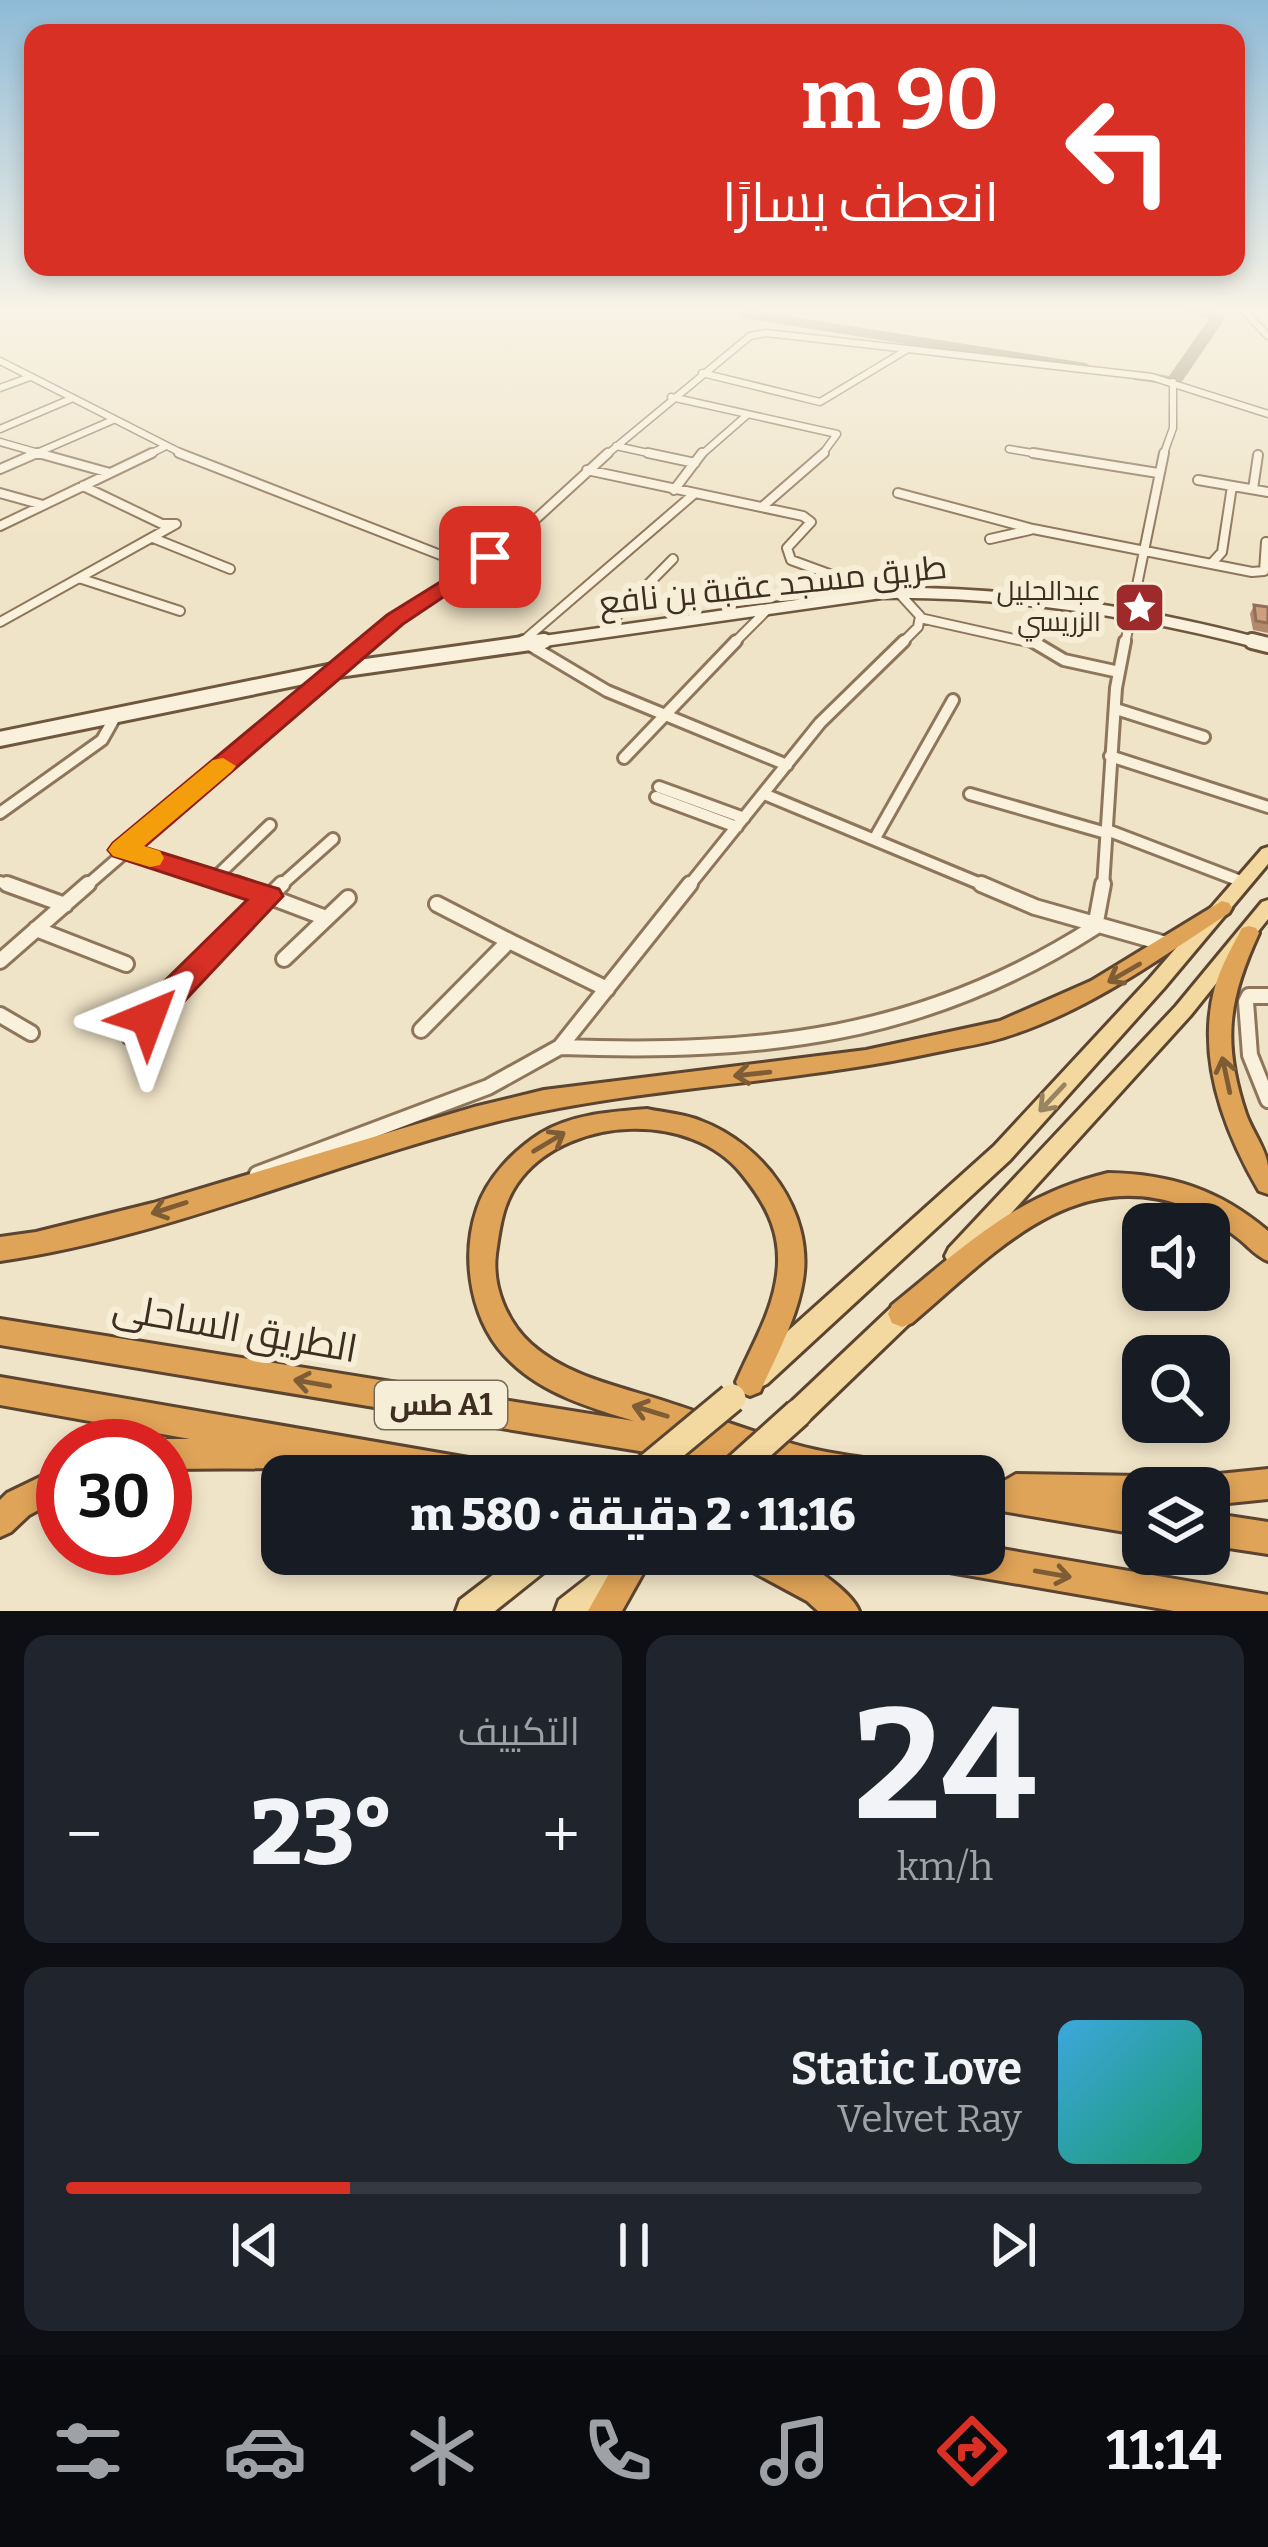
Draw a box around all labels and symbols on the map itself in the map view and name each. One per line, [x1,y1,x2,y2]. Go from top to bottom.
pin [439,506,541,608]
street label: طريق مسجد عقبة بن نافع [597,547,949,625]
place label: عبدالجليل الزريسي [997,575,1101,642]
place icon: عبدالجليل الزريسي [1112,579,1168,635]
position arrow [85,955,211,1081]
one-way arrow [1107,961,1142,985]
one-way arrow [1214,1057,1236,1096]
one-way arrow [733,1064,772,1086]
one-way arrow [1039,1083,1066,1113]
one-way arrow [531,1129,566,1153]
one-way arrow [151,1199,189,1221]
street label: الطريق الساحلى [109,1284,361,1372]
one-way arrow [293,1371,332,1394]
road number: طس A1 [375,1381,507,1429]
one-way arrow [632,1399,670,1421]
speed limit sign: 30 [36,1419,192,1575]
one-way arrow [1033,1564,1072,1587]

